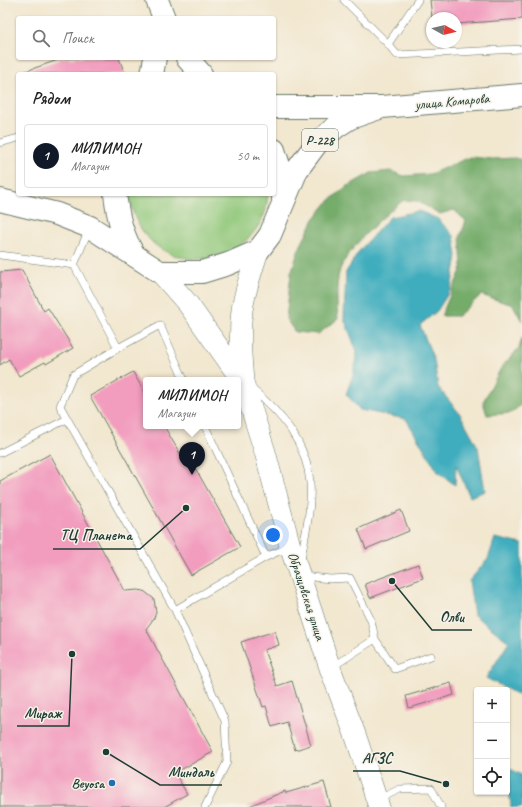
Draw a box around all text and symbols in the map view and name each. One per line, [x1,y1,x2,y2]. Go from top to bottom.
north arrow [426,12,462,48]
search box [16,16,276,60]
icon: search [30,27,52,49]
text: Поиск [62,29,94,48]
text: Рядом [32,88,70,109]
street label: улица Комарова [413,90,491,113]
road number: Р-228 [302,129,338,151]
text: МИЛИМОН [71,139,140,158]
text: 1 [43,148,49,164]
text: 50 m [237,148,259,164]
text: Магазин [71,158,109,174]
popup [143,377,241,429]
text: МИЛИМОН [158,386,226,405]
text: Магазин [158,405,196,421]
pin: 1 [179,442,205,475]
callout: ТЦ Планета [53,522,140,549]
your location [263,525,283,545]
text: ТЦ Планета [60,526,133,545]
street label: Образцовская улица [284,550,329,643]
callout: Олви [432,603,472,630]
text: Олви [440,608,465,627]
map controls [474,687,510,795]
button: + [474,687,510,723]
callout: Мираж [17,699,69,726]
text: Мираж [25,704,63,723]
button: − [474,723,510,759]
callout: АГЗС [353,744,400,771]
text: АГЗС [362,749,394,768]
callout: Миндаль [160,758,222,785]
button: locate [474,759,510,795]
text: Миндаль [168,763,215,782]
place label: Beyosa [71,775,105,792]
marker: Beyosa [107,778,117,788]

